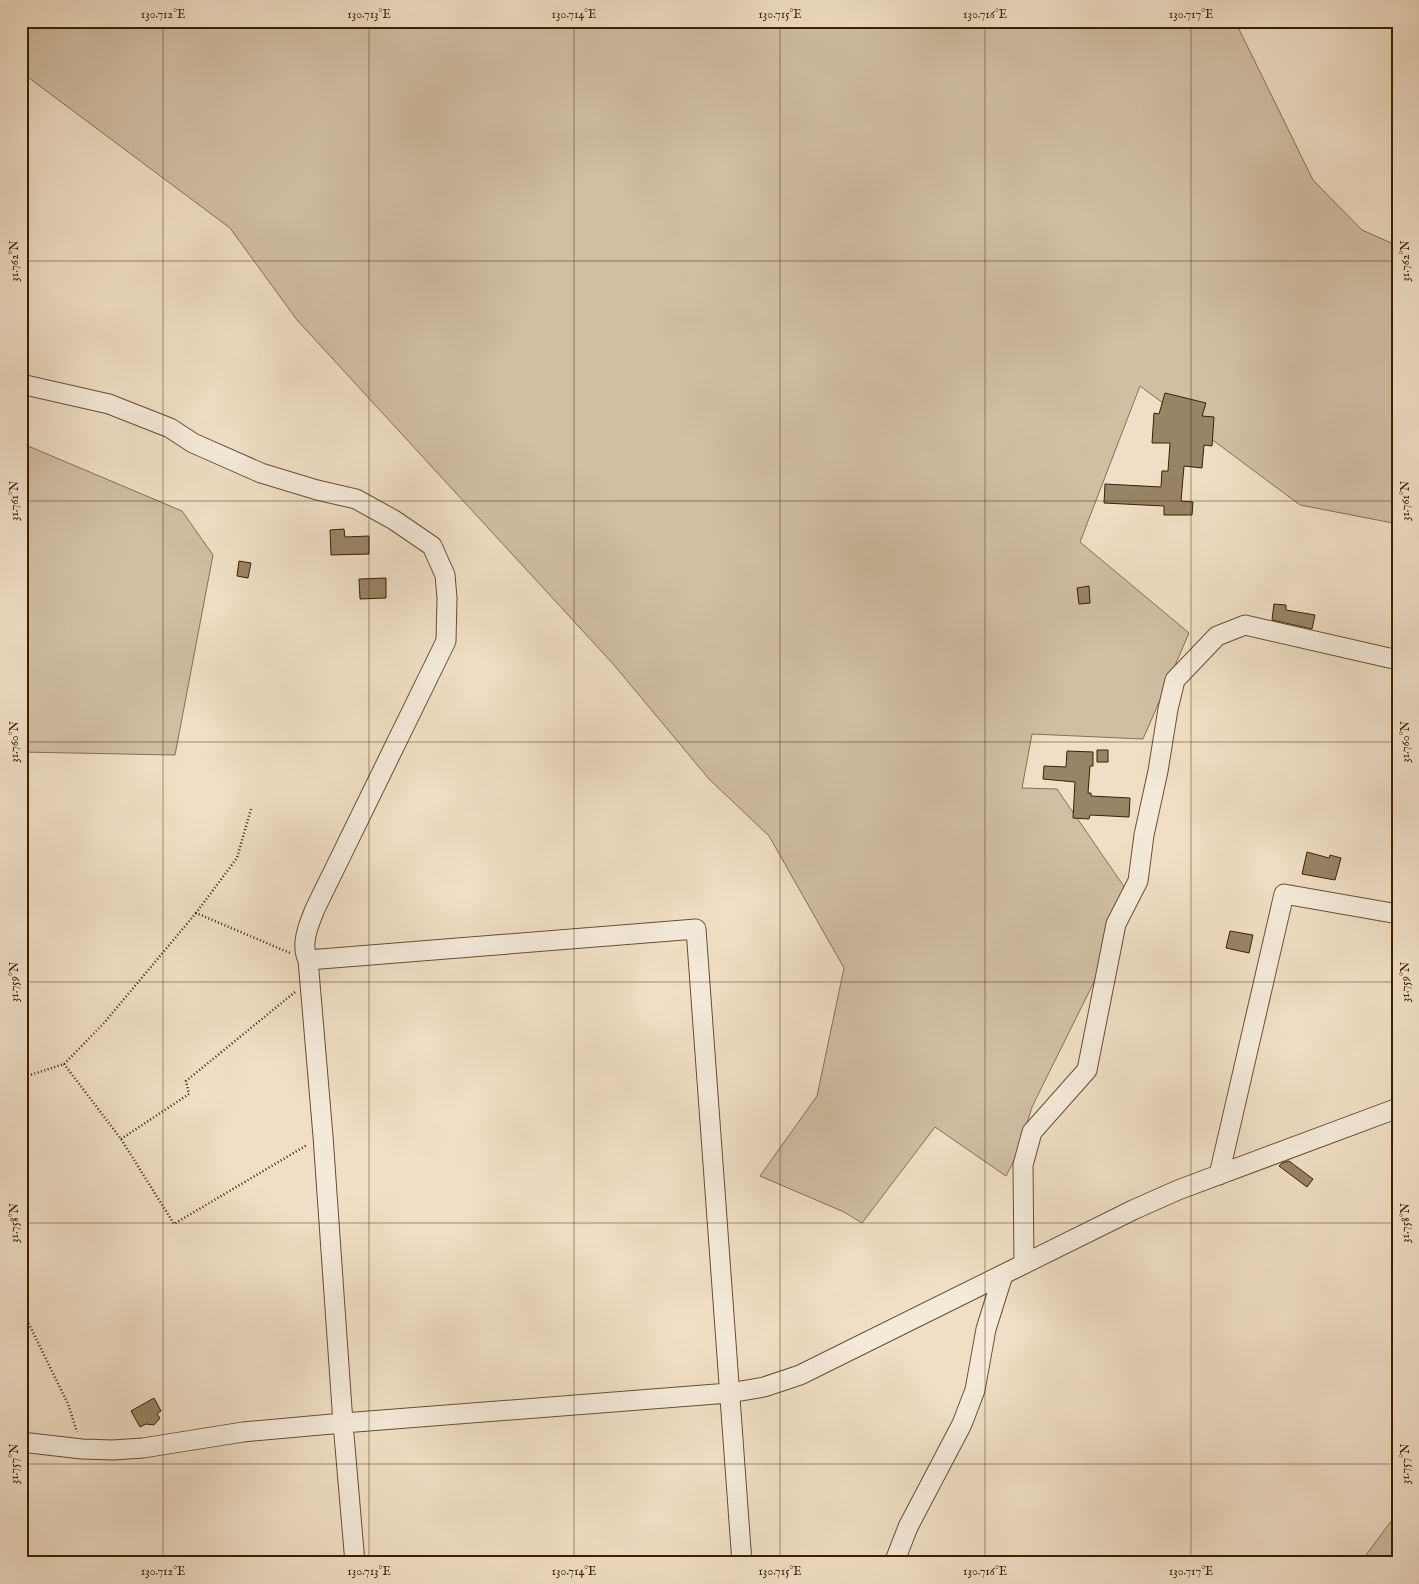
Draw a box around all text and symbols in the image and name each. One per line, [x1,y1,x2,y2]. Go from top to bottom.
text: 130.712°E [141,7,185,22]
text: 130.713°E [347,7,391,22]
text: 130.714°E [552,7,596,22]
text: 130.715°E [758,7,802,22]
text: 130.716°E [963,7,1007,22]
text: 130.717°E [1169,7,1213,22]
text: 31.762°N [7,240,22,282]
text: 31.762°N [1398,240,1413,282]
text: 31.761°N [7,480,22,521]
text: 31.761°N [1398,480,1413,521]
text: 31.760°N [7,721,22,763]
text: 31.760°N [1398,721,1413,763]
text: 31.759°N [7,961,22,1002]
text: 31.759°N [1398,961,1413,1002]
text: 31.758°N [7,1203,22,1243]
text: 31.758°N [1398,1203,1413,1243]
text: 31.757°N [7,1443,22,1484]
text: 31.757°N [1398,1443,1413,1484]
text: 130.712°E [141,1564,185,1579]
text: 130.713°E [347,1564,391,1579]
text: 130.714°E [552,1564,596,1579]
text: 130.715°E [758,1564,802,1579]
text: 130.716°E [963,1564,1007,1579]
text: 130.717°E [1169,1564,1213,1579]

